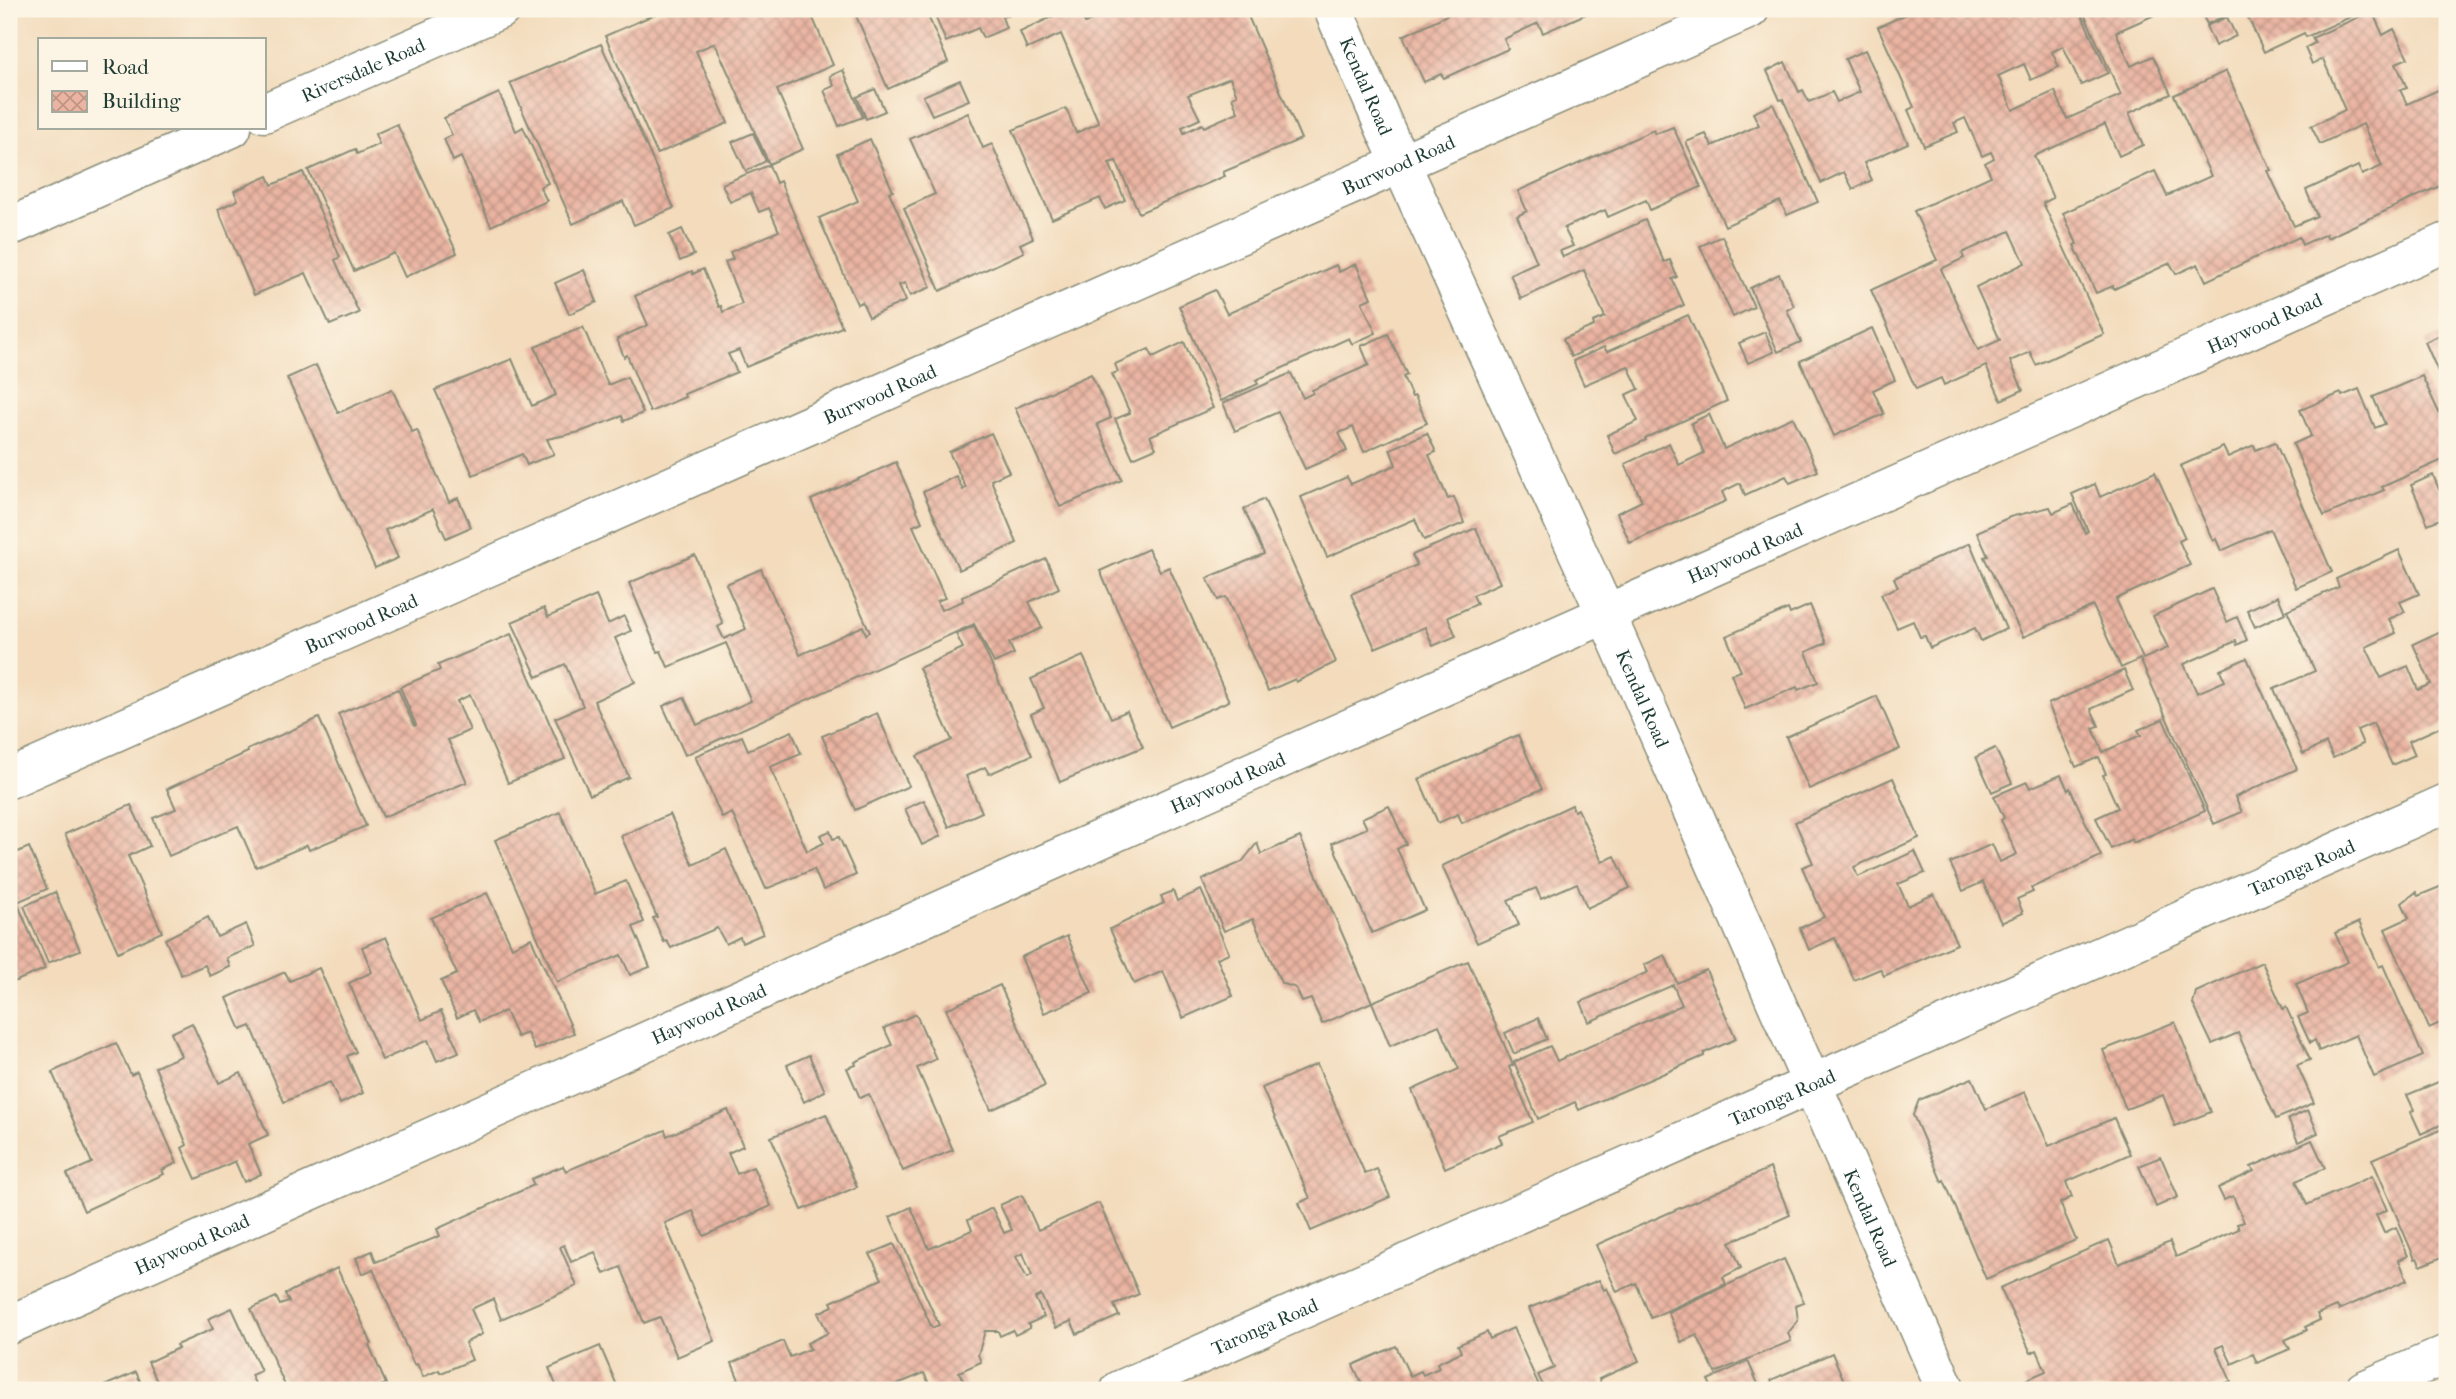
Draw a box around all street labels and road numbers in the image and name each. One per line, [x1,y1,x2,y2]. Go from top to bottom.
street label: Riversdale Road [298,33,429,107]
street label: Kendal Road [1335,34,1397,139]
street label: Burwood Road [1339,131,1459,200]
street label: Haywood Road [2204,288,2326,359]
street label: Burwood Road [820,360,940,429]
street label: Haywood Road [1684,518,1807,589]
street label: Burwood Road [302,589,422,659]
street label: Kendal Road [1611,647,1673,752]
street label: Haywood Road [1167,748,1290,819]
street label: Taronga Road [2245,835,2359,901]
street label: Haywood Road [648,979,771,1050]
street label: Taronga Road [1726,1065,1840,1131]
street label: Kendal Road [1839,1166,1901,1271]
street label: Haywood Road [131,1209,254,1280]
street label: Taronga Road [1208,1294,1322,1360]

